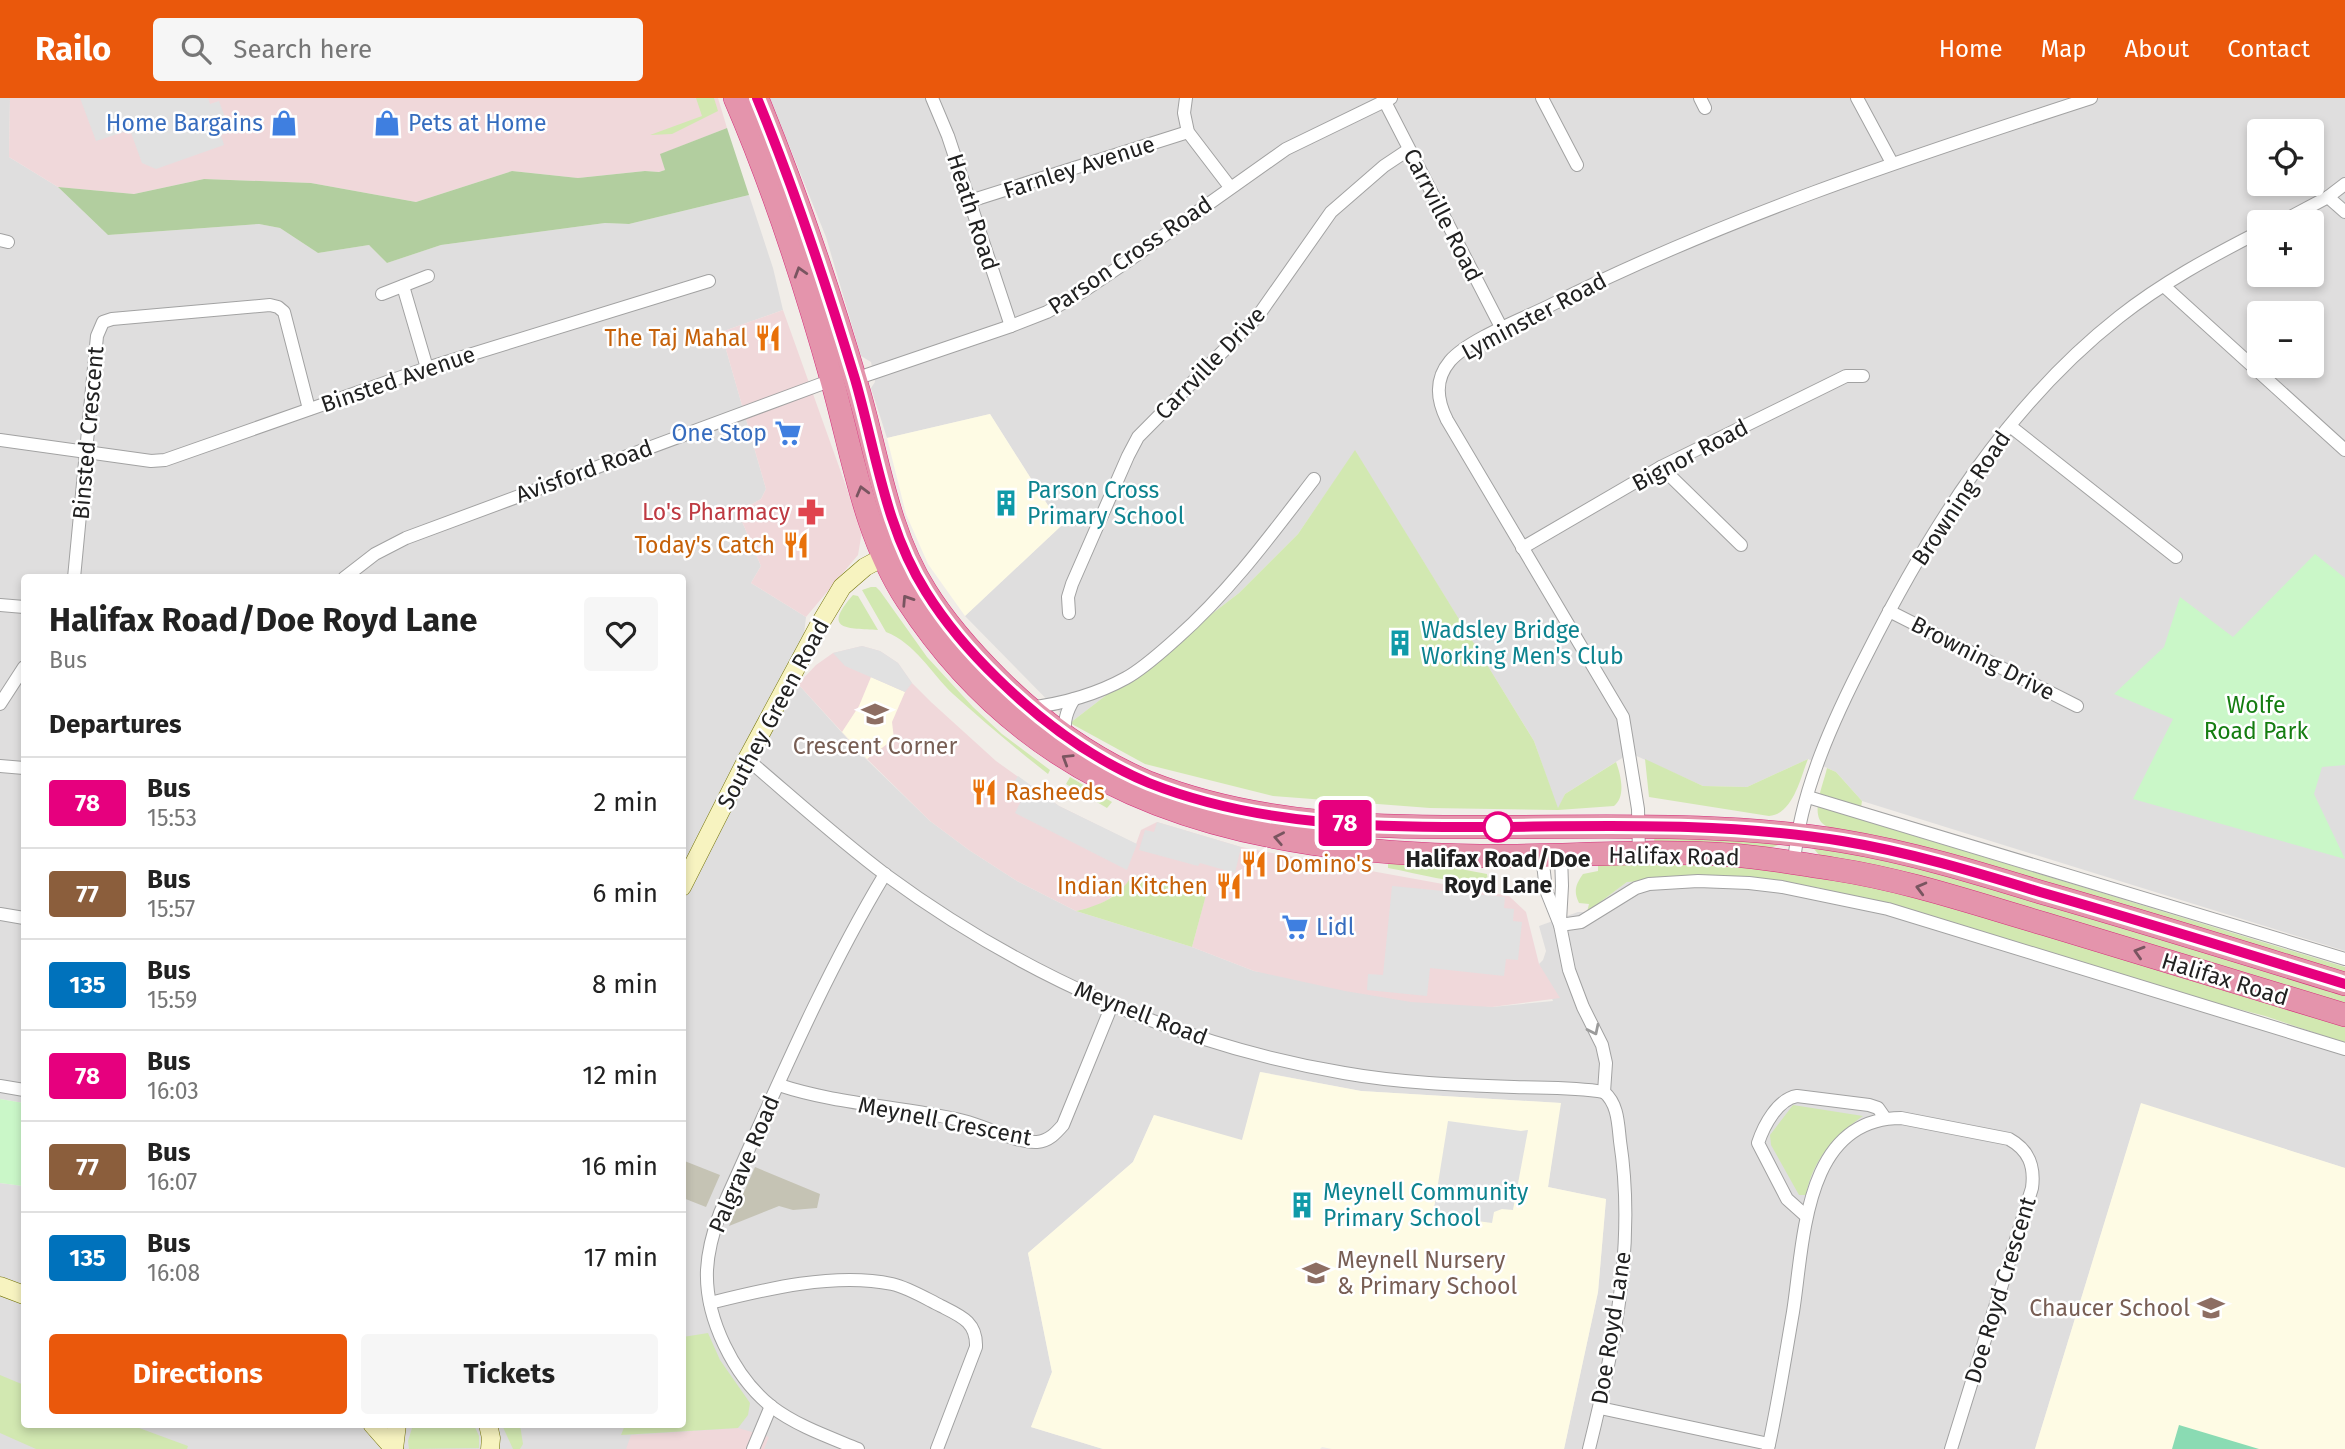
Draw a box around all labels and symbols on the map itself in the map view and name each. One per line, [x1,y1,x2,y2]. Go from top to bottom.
shop icon: Home Bargains [269,108,299,138]
shop icon: Pets at Home [372,108,402,138]
place label: Home Bargains [106,109,263,137]
place label: Pets at Home [408,109,547,137]
street label: Farnley Avenue [1000,129,1158,205]
street label: Carrville Road [1397,144,1489,286]
street label: Heath Road [941,150,1005,274]
street label: Parson Cross Road [1043,190,1217,320]
one-way arrow [793,266,808,278]
street label: Lyminster Road [1457,266,1611,366]
street label: Carrville Drive [1149,301,1271,425]
restaurant icon: The Taj Mahal [753,323,783,353]
place label: The Taj Mahal [605,324,747,352]
street label: Binsted Avenue [317,339,479,419]
street label: Binsted Crescent [66,344,110,521]
street label: Bignor Road [1627,413,1753,497]
supermarket icon: One Stop [773,418,803,448]
place label: One Stop [671,419,767,447]
street label: Browning Road [1906,425,2016,571]
street label: Avisford Road [512,433,656,509]
place label: Parson Cross Primary School [1027,476,1185,530]
one-way arrow [856,485,870,497]
building icon: Parson Cross Primary School [991,488,1021,518]
pharmacy icon: Lo's Pharmacy [796,497,826,527]
place label: Lo's Pharmacy [642,498,791,526]
restaurant icon: Today's Catch [781,530,811,560]
place label: Today's Catch [634,531,775,559]
one-way arrow [903,595,915,608]
street label: Browning Drive [1906,610,2060,706]
street label: Southey Green Road [711,614,835,814]
place label: Wadsley Bridge Working Men's Club [1421,616,1624,670]
building icon: Wadsley Bridge Working Men's Club [1385,628,1415,658]
park label: Wolfe Road Park [2204,691,2308,745]
school or university icon: Crescent Corner [860,699,890,729]
place label: Crescent Corner [793,732,957,760]
one-way arrow [1062,755,1075,768]
restaurant icon: Rasheeds [969,777,999,807]
place label: Rasheeds [1005,778,1105,806]
line badge: 78 [1314,800,1376,846]
marker: Halifax Road/Doe Royd Lane [1483,812,1513,842]
one-way arrow [1273,831,1285,846]
street label: Halifax Road [1608,841,1740,871]
place label: Halifax Road/Doe Royd Lane [1406,845,1591,899]
restaurant icon: Domino's [1239,849,1269,879]
place label: Domino's [1275,850,1372,878]
restaurant icon: Indian Kitchen [1214,871,1244,901]
place label: Indian Kitchen [1057,872,1208,900]
one-way arrow [1915,882,1927,897]
supermarket icon: Lidl [1280,912,1310,942]
place label: Lidl [1316,913,1355,941]
one-way arrow [2133,946,2145,961]
street label: Halifax Road [2158,946,2292,1012]
street label: Meynell Road [1071,975,1211,1051]
one-way arrow [1586,1022,1600,1035]
street label: Meynell Crescent [856,1090,1035,1152]
street label: Palgrave Road [703,1091,785,1237]
place label: Meynell Community Primary School [1323,1178,1529,1232]
building icon: Meynell Community Primary School [1287,1190,1317,1220]
street label: Doe Royd Crescent [1958,1193,2042,1387]
place label: Meynell Nursery & Primary School [1337,1246,1518,1300]
street label: Doe Royd Lane [1585,1249,1637,1407]
school or university icon: Meynell Nursery & Primary School [1301,1258,1331,1288]
school or university icon: Chaucer School [2196,1293,2226,1323]
place label: Chaucer School [2029,1294,2190,1322]

